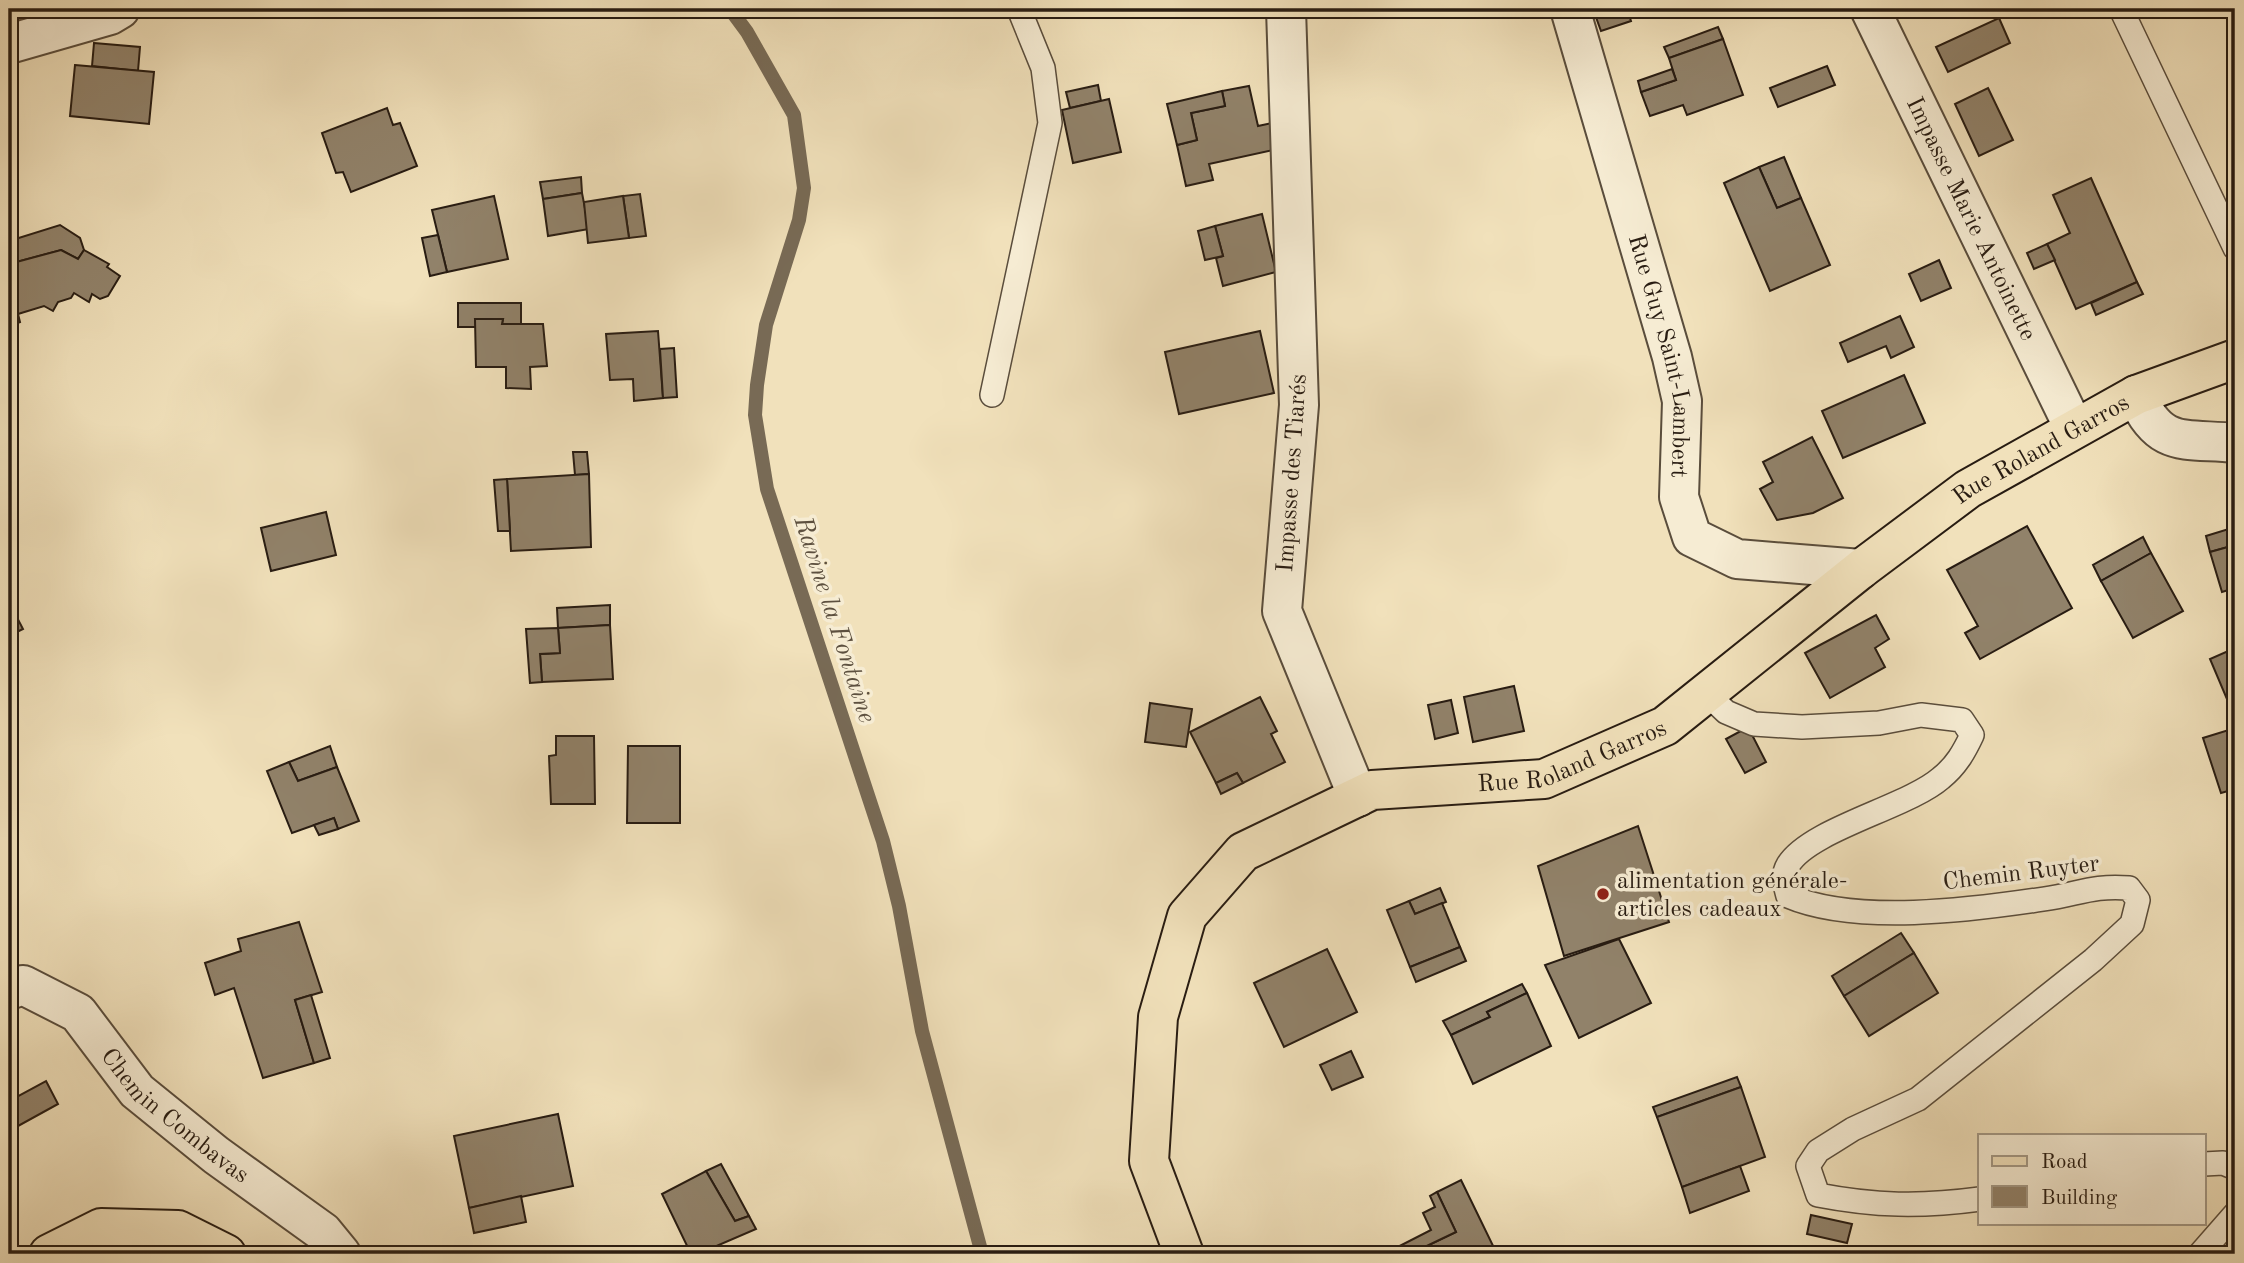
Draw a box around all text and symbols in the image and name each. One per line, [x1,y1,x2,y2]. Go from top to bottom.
street label: Impasse Marie Antoinette [1901,94,2040,345]
street label: Rue Guy Saint-Lambert [1623,232,1693,478]
street label: Impasse des Tiarés [1274,373,1312,573]
street label: Rue Roland Garros [1949,391,2134,510]
water label: Ravine la Fontaine [788,512,880,726]
street label: Rue Roland Garros [1477,717,1671,797]
street label: Chemin Ruyter [1942,852,2101,895]
place label: alimentation générale- articles cadeaux [1617,870,1848,922]
marker: alimentation générale- articles cadeaux [1595,886,1611,902]
street label: Chemin Combavas [95,1045,253,1189]
legend [1978,1134,2206,1224]
text: Road [2041,1152,2088,1173]
text: Building [2041,1188,2118,1209]

